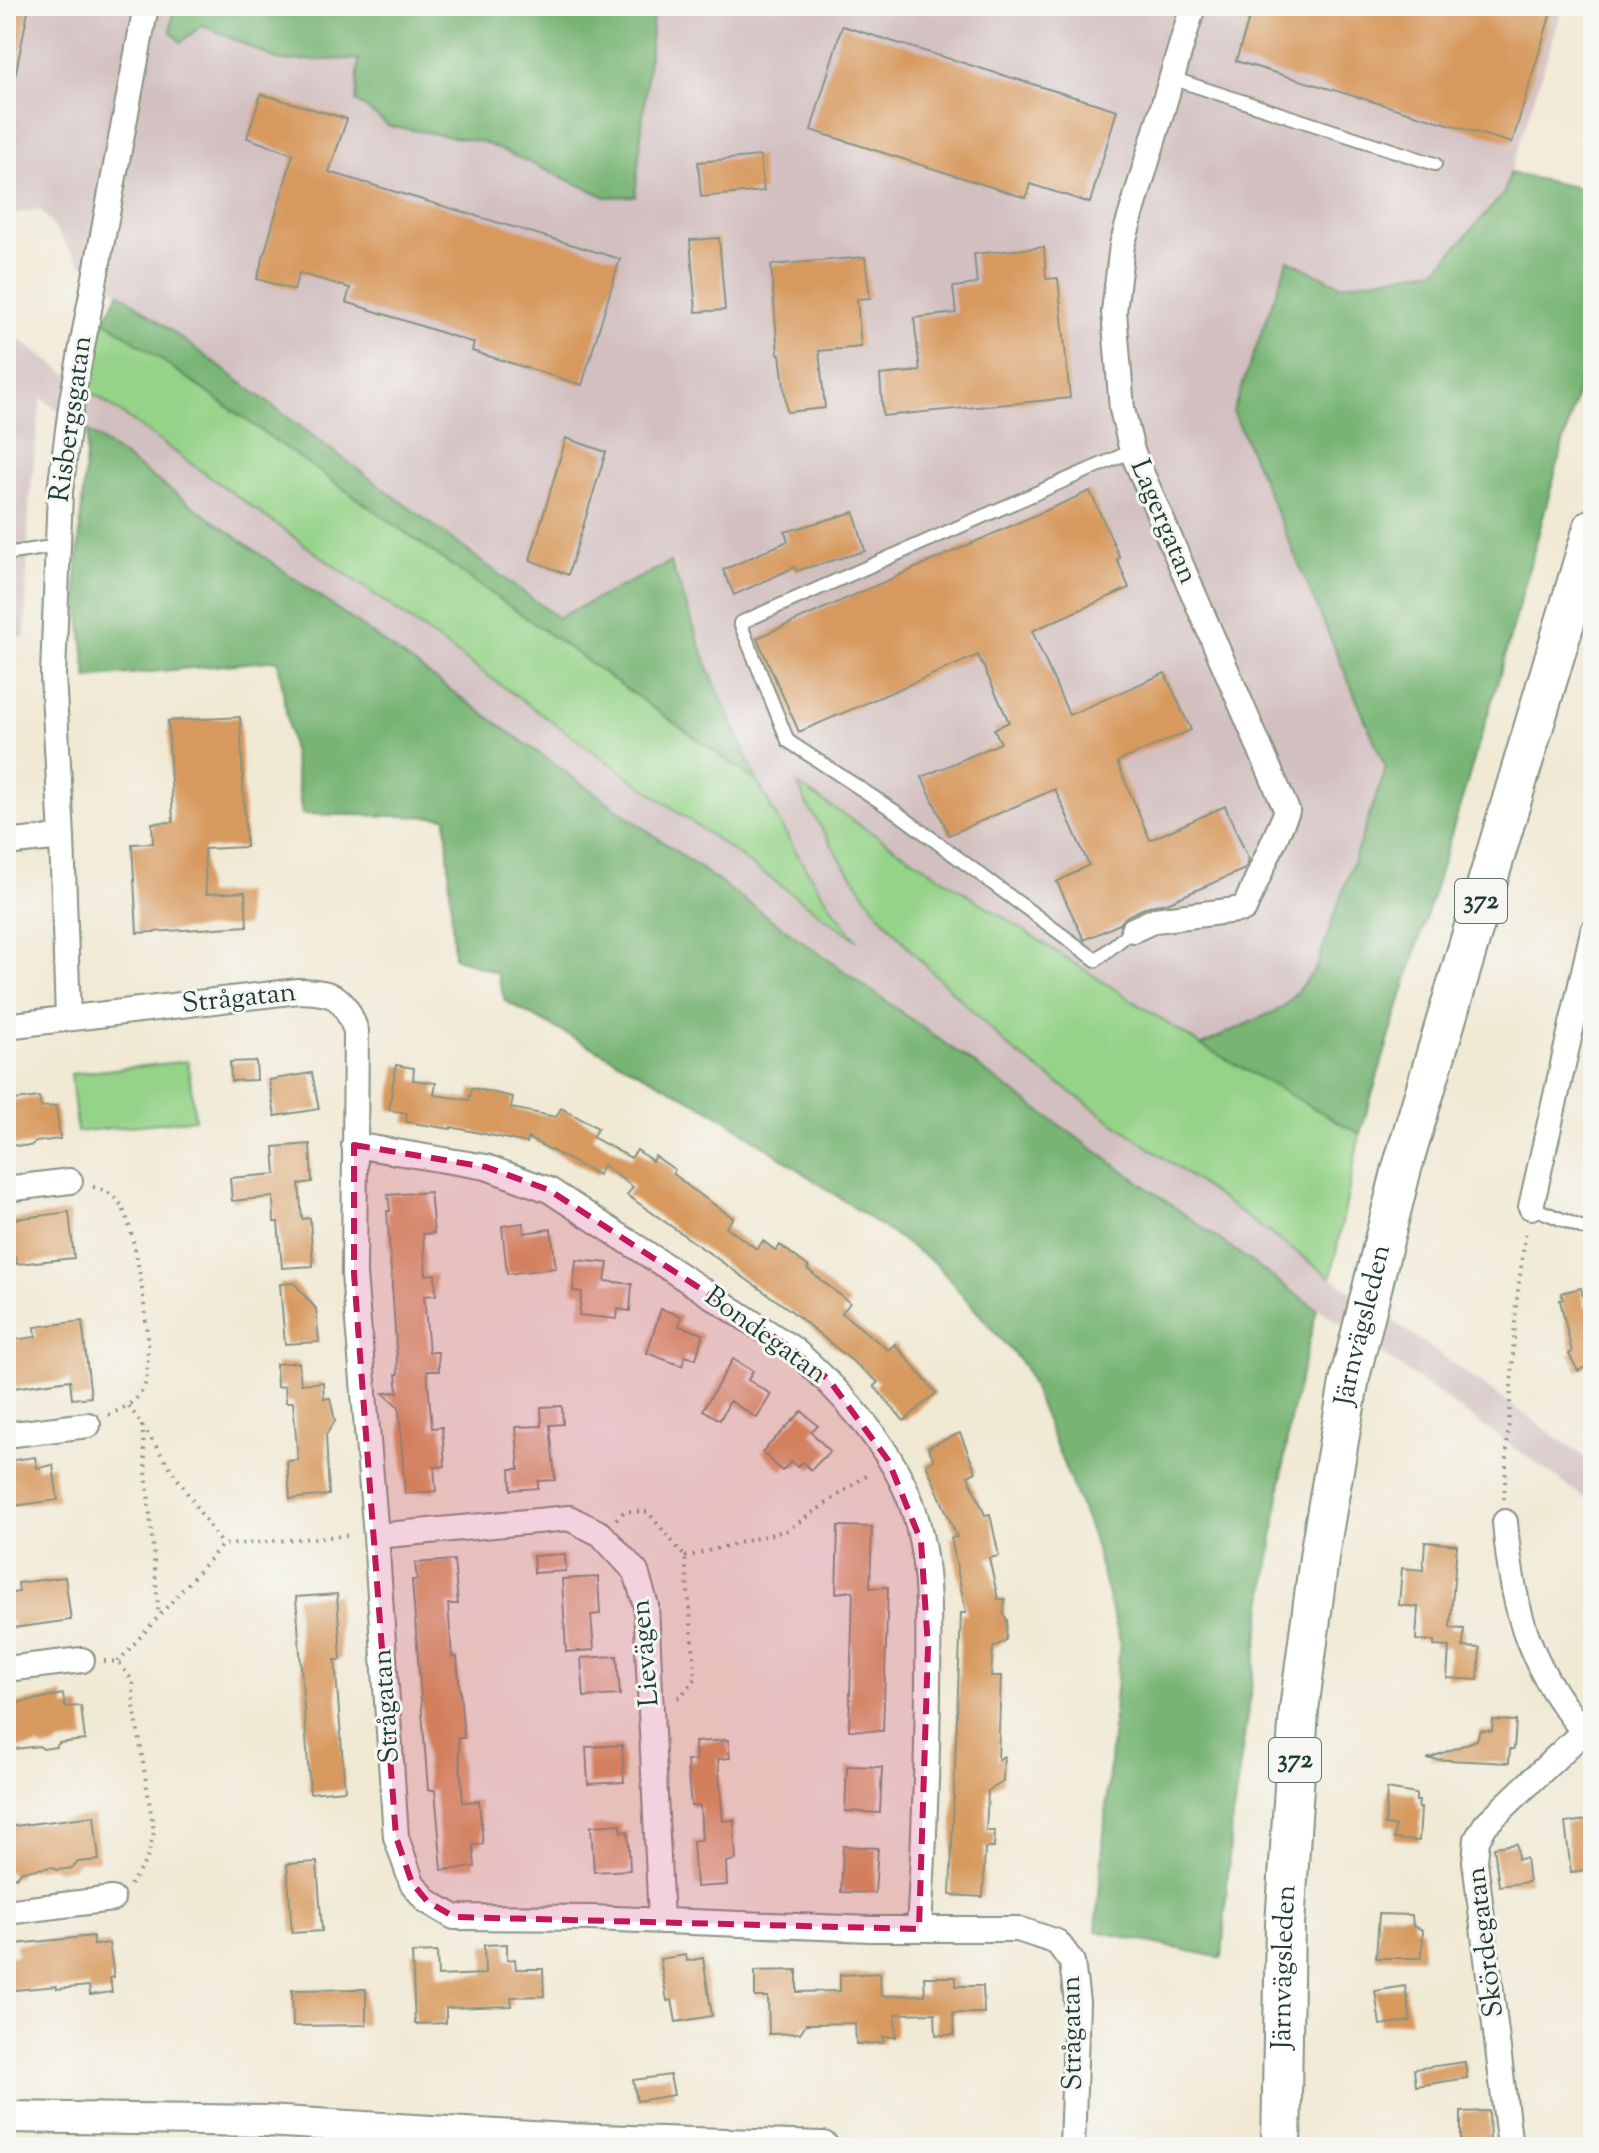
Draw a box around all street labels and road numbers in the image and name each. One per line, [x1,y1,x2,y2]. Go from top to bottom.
street label: Risbergsgatan [41,333,103,505]
street label: Lagergatan [1119,454,1207,590]
road number: 372 [1455,879,1507,923]
street label: Strågatan [180,973,298,1025]
street label: Järnvägsleden [1325,1240,1402,1411]
street label: Bondegatan [695,1278,835,1394]
street label: Lievägen [621,1598,671,1708]
street label: Strågatan [363,1647,411,1765]
road number: 372 [1269,1738,1321,1782]
street label: Skördegatan [1457,1864,1515,2020]
street label: Järnvägsleden [1263,1884,1308,2052]
street label: Strågatan [1052,1975,1094,2091]

